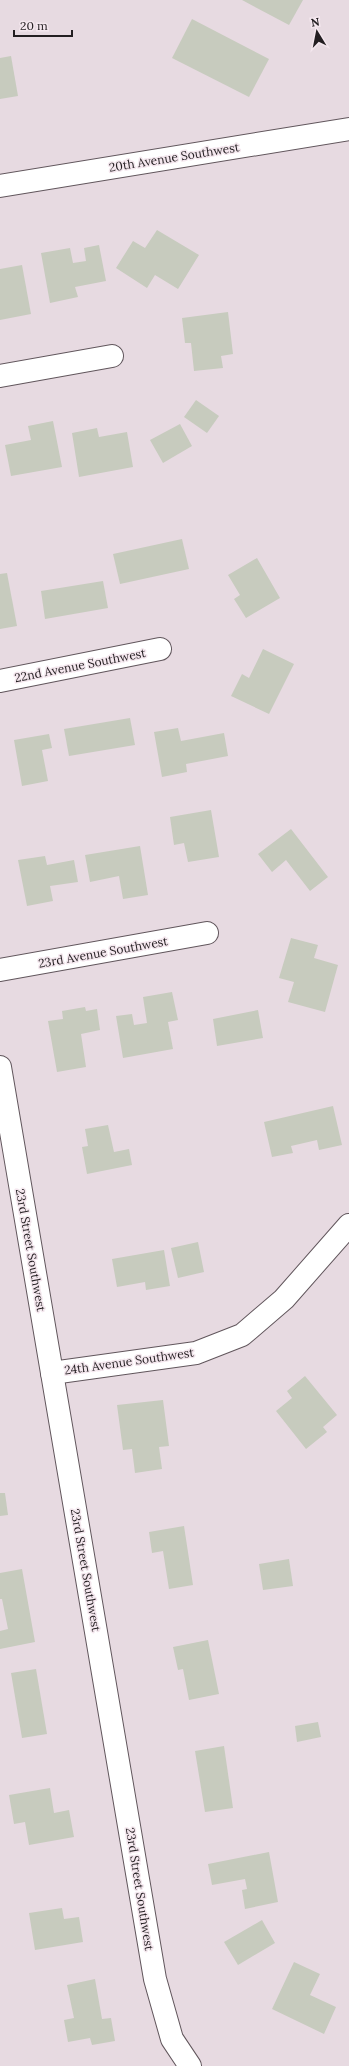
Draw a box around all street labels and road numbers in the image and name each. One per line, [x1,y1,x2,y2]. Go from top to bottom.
street label: 20th Avenue Southwest [108,139,241,175]
street label: 22nd Avenue Southwest [13,645,147,685]
street label: 23rd Avenue Southwest [37,933,169,971]
street label: 23rd Street Southwest [13,1187,49,1313]
street label: 24th Avenue Southwest [63,1344,195,1378]
street label: 23rd Street Southwest [68,1507,104,1633]
street label: 23rd Street Southwest [123,1826,157,1952]

